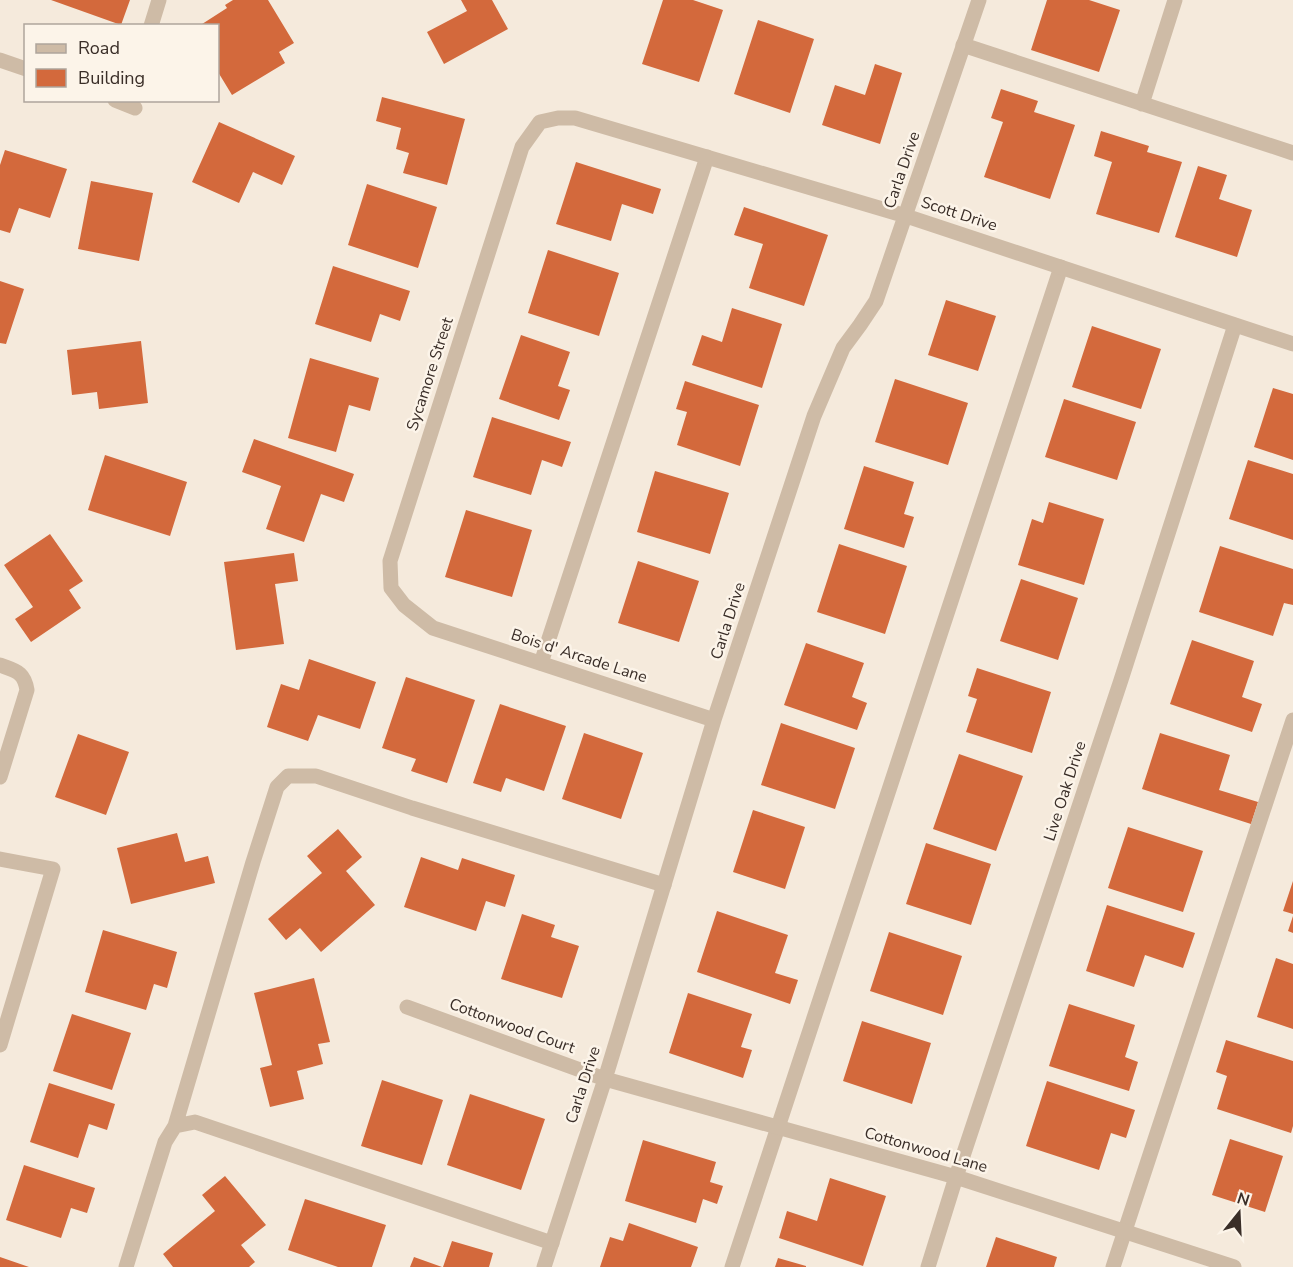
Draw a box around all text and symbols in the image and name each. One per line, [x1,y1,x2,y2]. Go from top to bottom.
legend [24,24,219,102]
text: Road [78,36,120,60]
text: Building [78,66,145,90]
street label: Carla Drive [879,129,925,211]
street label: Scott Drive [918,191,1000,237]
street label: Sycamore Street [401,314,459,434]
street label: Carla Drive [705,580,751,662]
street label: Bois d' Arcade Lane [508,624,650,688]
street label: Live Oak Drive [1038,738,1092,844]
street label: Cottonwood Court [446,993,578,1059]
street label: Carla Drive [560,1044,606,1126]
street label: Cottonwood Lane [862,1122,990,1178]
north arrow [1209,1183,1269,1243]
text: N [1234,1187,1252,1212]

